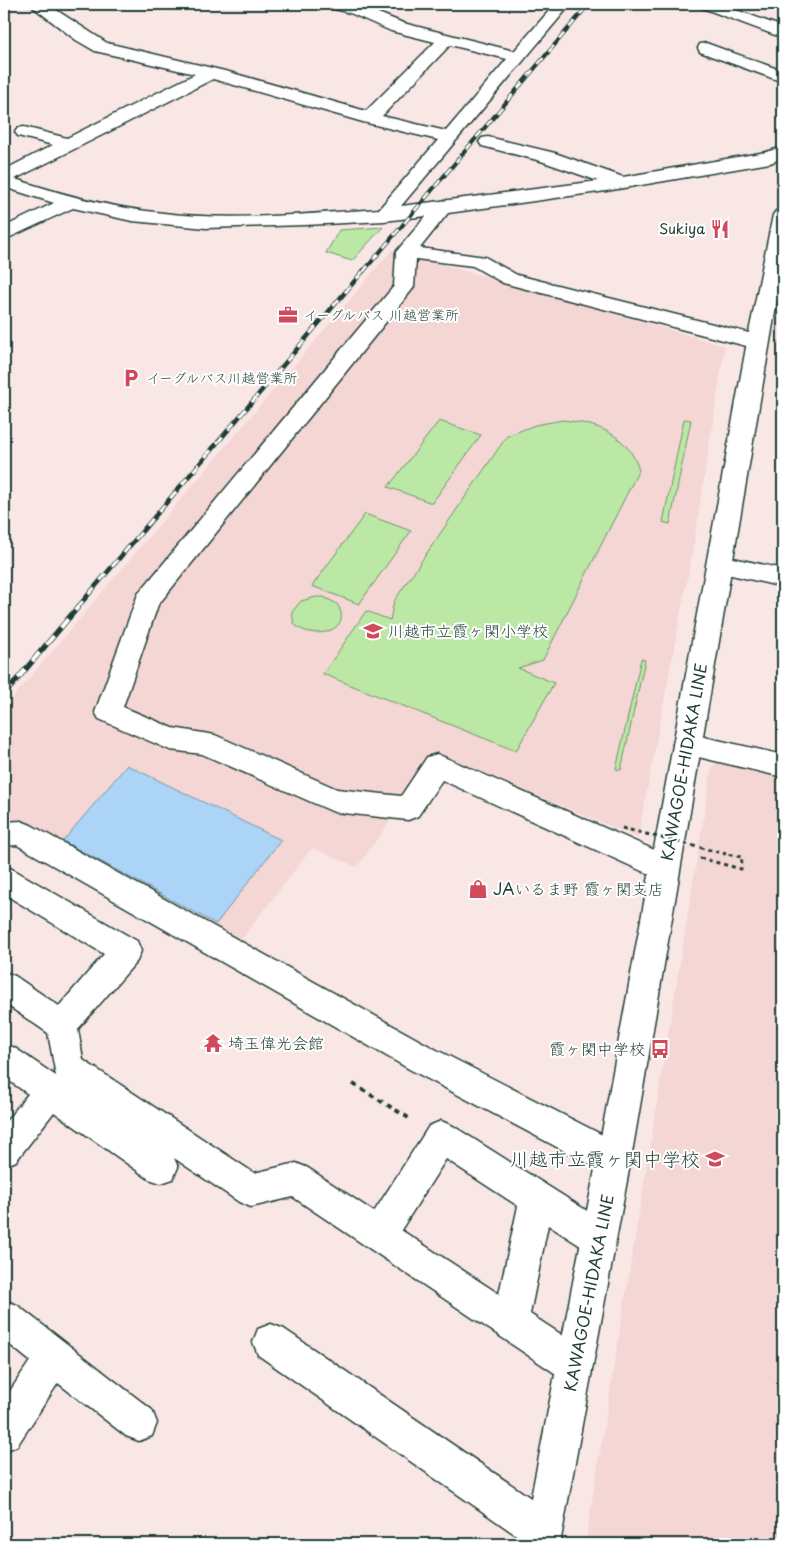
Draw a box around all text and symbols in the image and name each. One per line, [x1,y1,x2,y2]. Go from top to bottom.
place label: Sukiya [659,218,705,239]
restaurant icon: Sukiya [709,218,731,240]
office icon: イーグルバス 川越営業所 [277,304,299,326]
place label: イーグルバス 川越営業所 [303,304,459,325]
parking icon: イーグルバス川越営業所 [120,367,142,389]
place label: イーグルバス川越営業所 [146,367,297,388]
place label: 川越市立霞ヶ関小学校 [388,618,548,642]
school or university icon: 川越市立霞ヶ関小学校 [362,620,384,642]
street label: KAWAGOE-HIDAKA LINE [654,661,712,863]
place label: JAいるま野 霞ヶ関支店 [493,876,664,900]
shop icon: JAいるま野 霞ヶ関支店 [467,878,489,900]
place label: 埼玉偉光会館 [228,1030,324,1054]
temple icon: 埼玉偉光会館 [202,1032,224,1054]
place label: 霞ヶ関中学校 [549,1036,645,1060]
bus stop icon: 霞ヶ関中学校 [649,1038,671,1060]
place label: 川越市立霞ヶ関中学校 [510,1144,700,1172]
school or university icon: 川越市立霞ヶ関中学校 [704,1148,726,1170]
street label: KAWAGOE-HIDAKA LINE [557,1192,619,1394]

